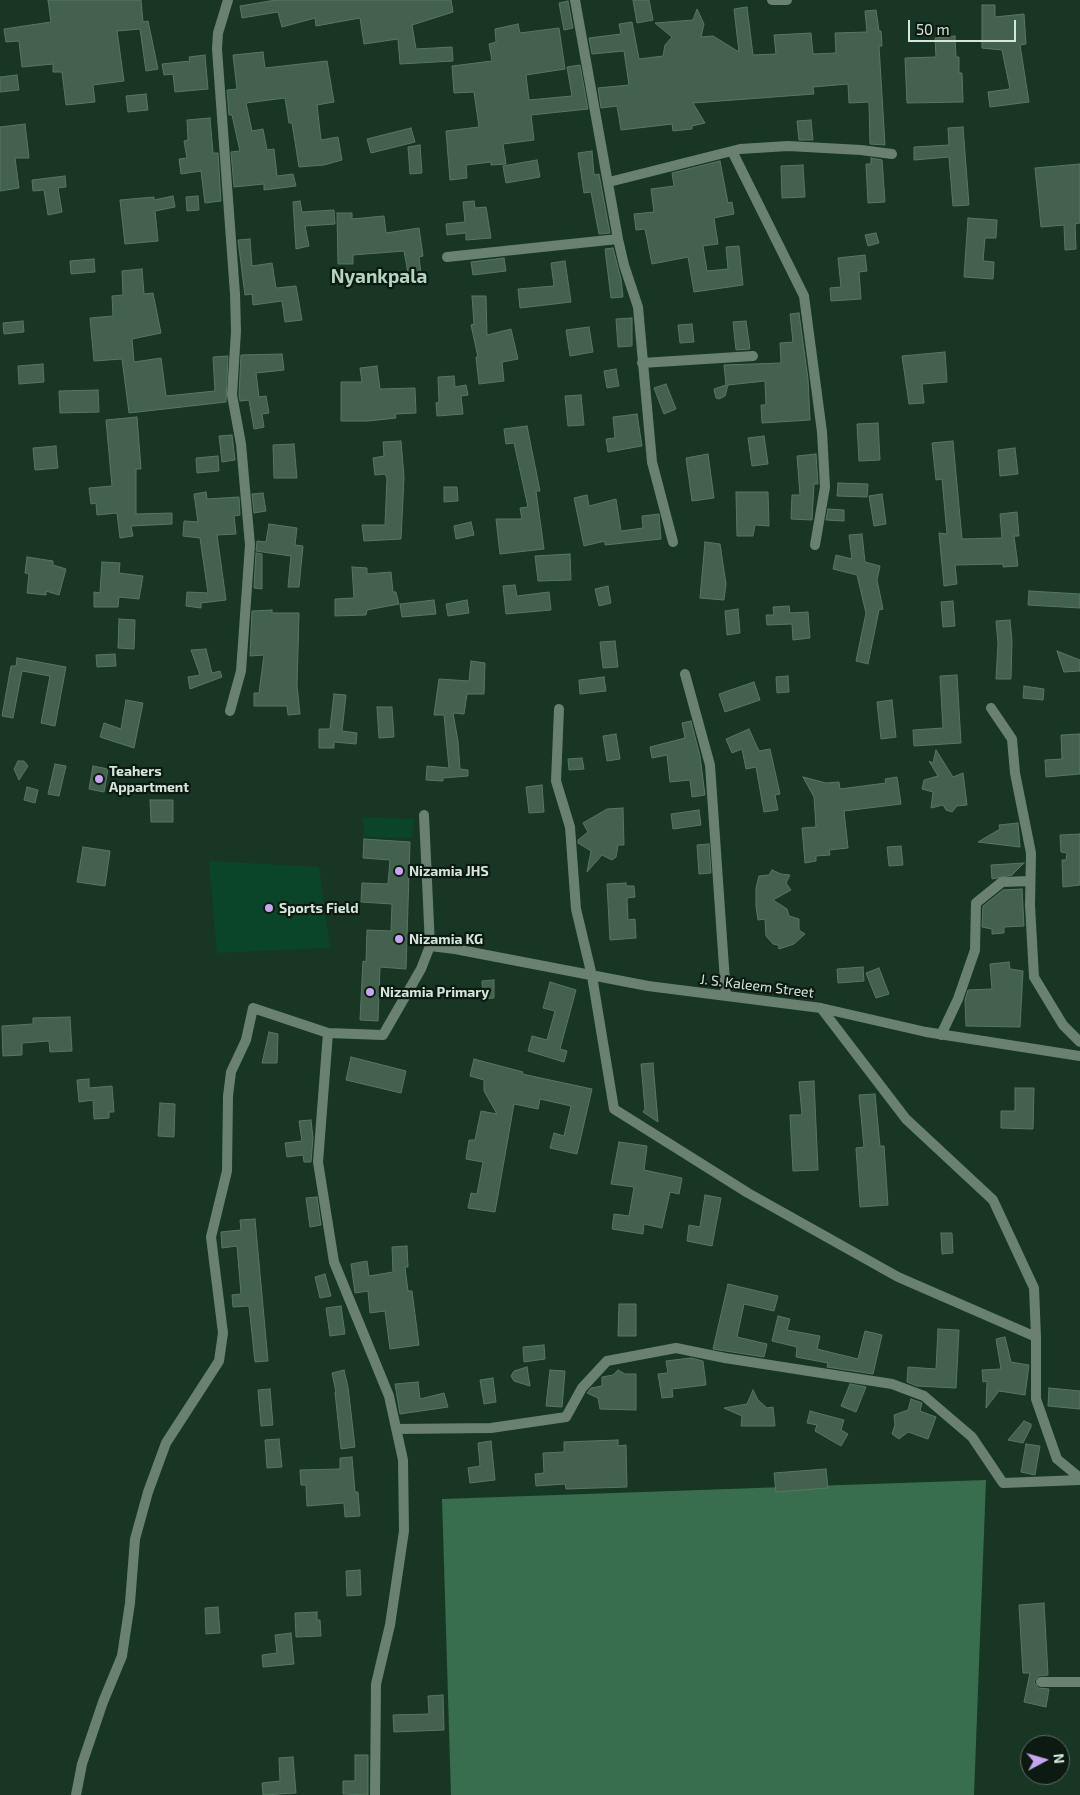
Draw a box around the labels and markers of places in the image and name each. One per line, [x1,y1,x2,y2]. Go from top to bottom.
place label: Teahers Appartment [109,763,189,796]
marker: Teahers Appartment [93,773,105,785]
place label: Nizamia JHS [409,863,489,879]
marker: Nizamia JHS [393,865,405,877]
place label: Sports Field [279,900,359,916]
marker: Sports Field [263,902,275,914]
place label: Nizamia KG [409,931,483,947]
marker: Nizamia KG [393,933,405,945]
place label: Nizamia Primary [380,984,489,1000]
marker: Nizamia Primary [364,986,376,998]

